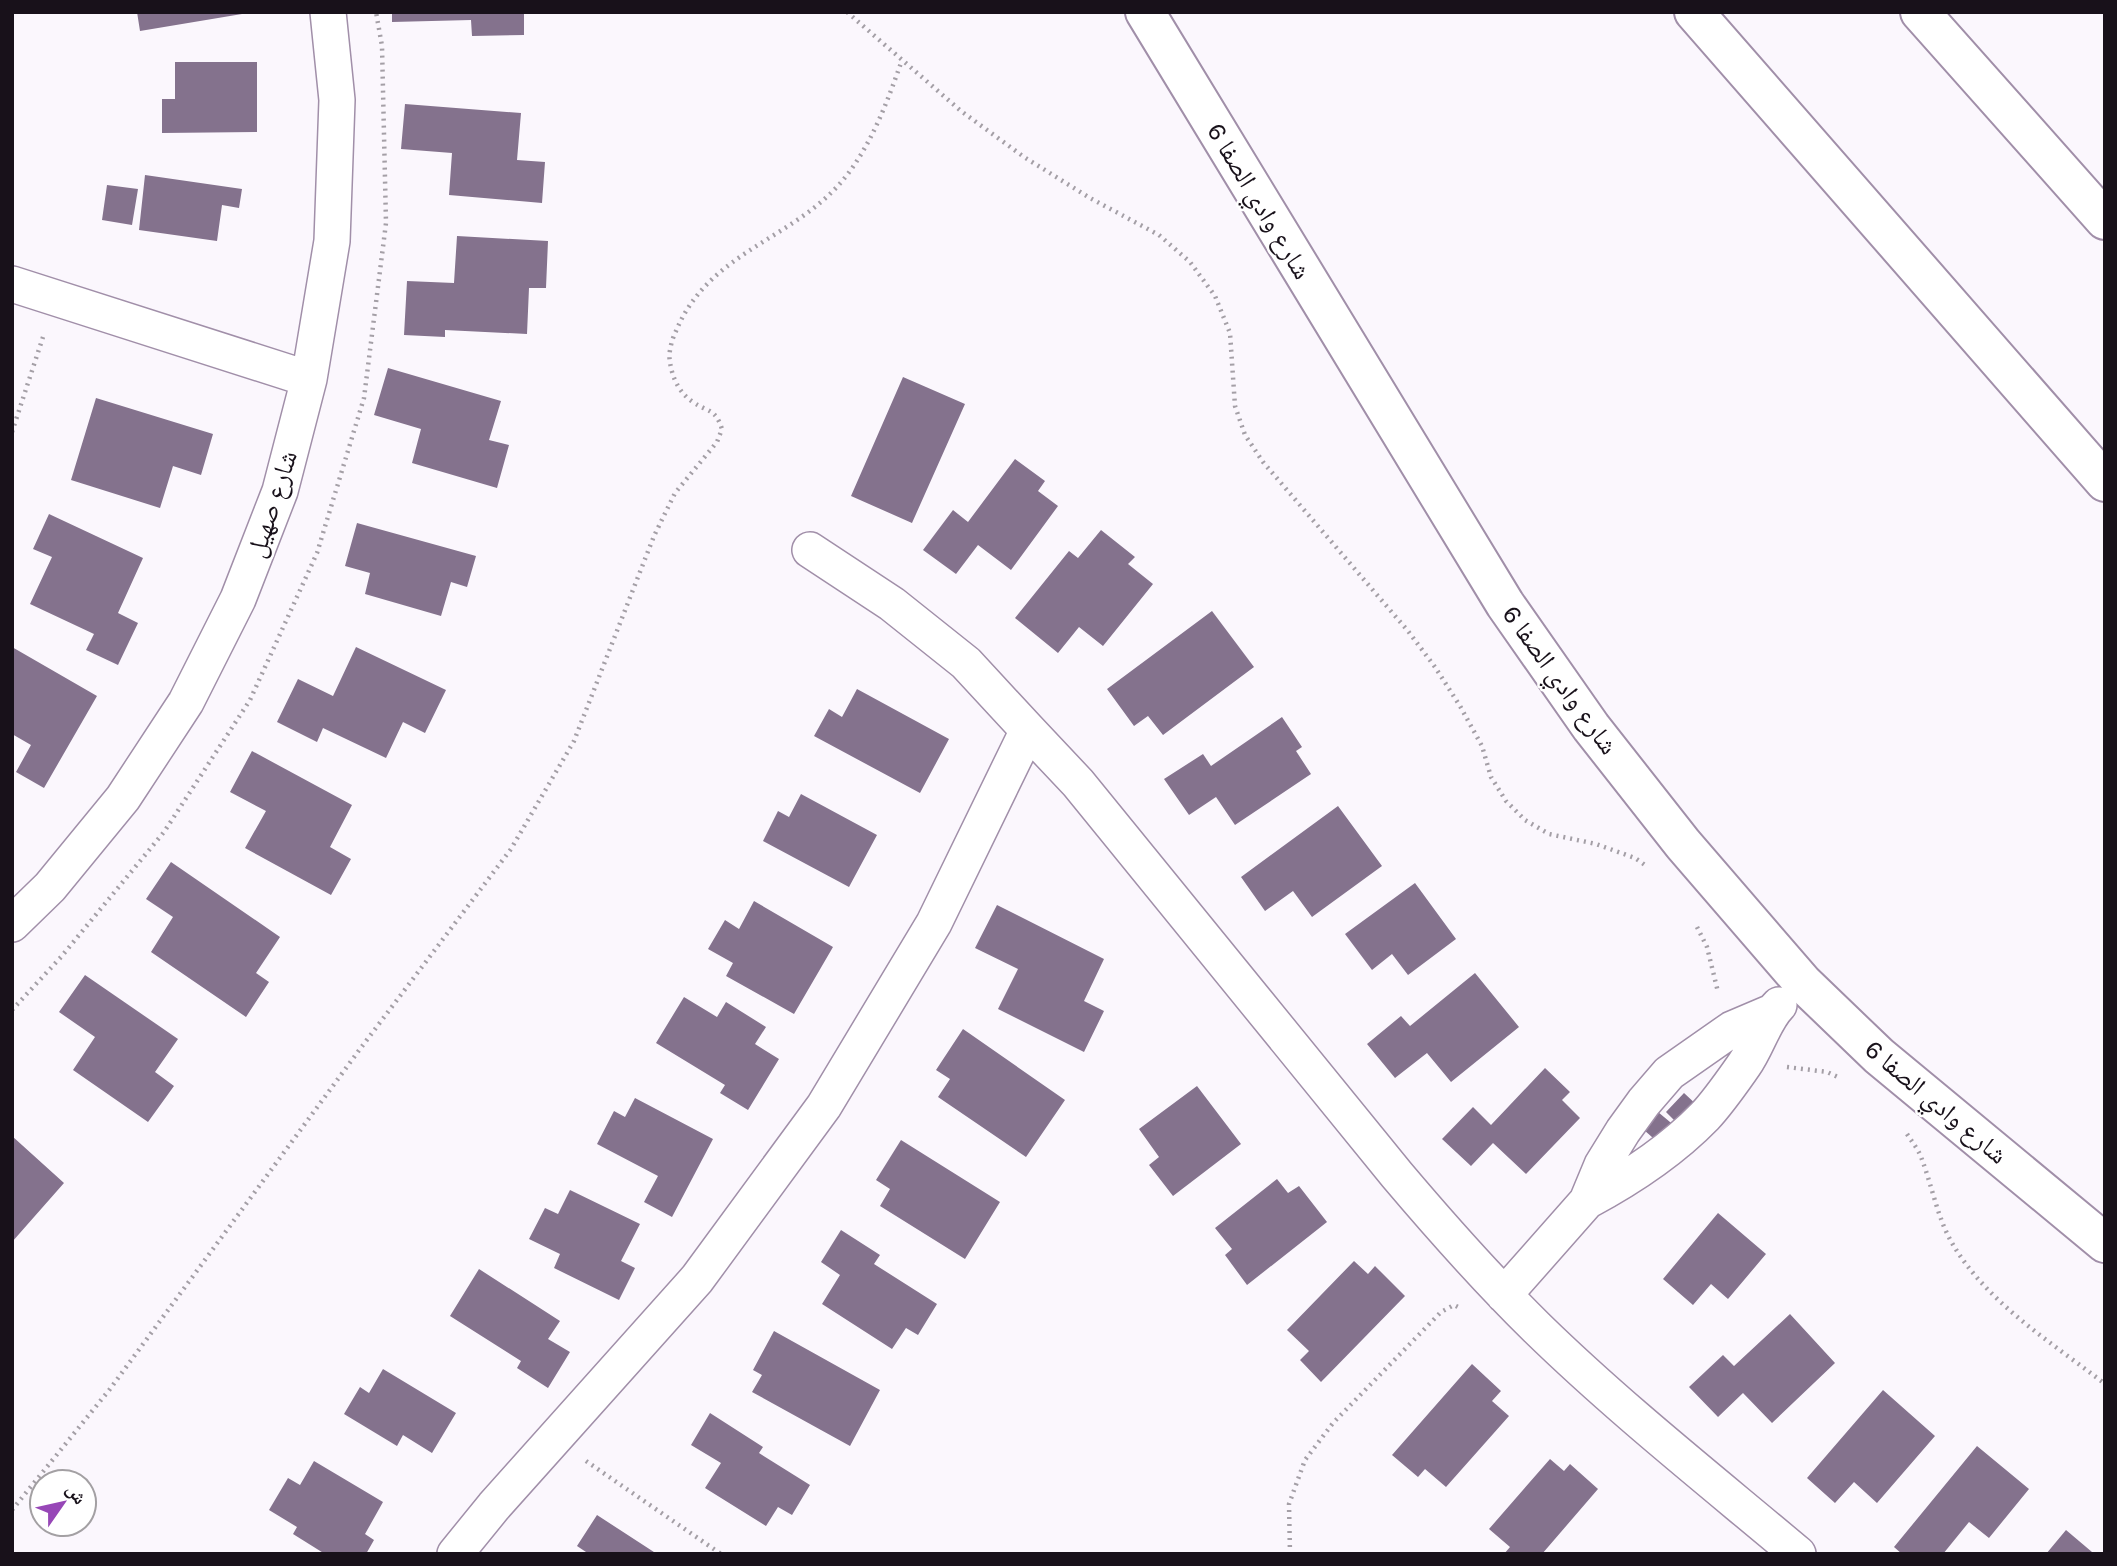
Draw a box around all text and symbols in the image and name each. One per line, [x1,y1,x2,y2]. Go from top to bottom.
street label: شارع وادي الصفا 6 [1196,117,1318,287]
street label: شارع صهيل [240,447,304,561]
street label: شارع وادي الصفا 6 [1492,599,1624,763]
street label: شارع وادي الصفا 6 [1855,1033,2014,1174]
north arrow [28,1468,98,1538]
text: ش [62,1480,91,1509]

